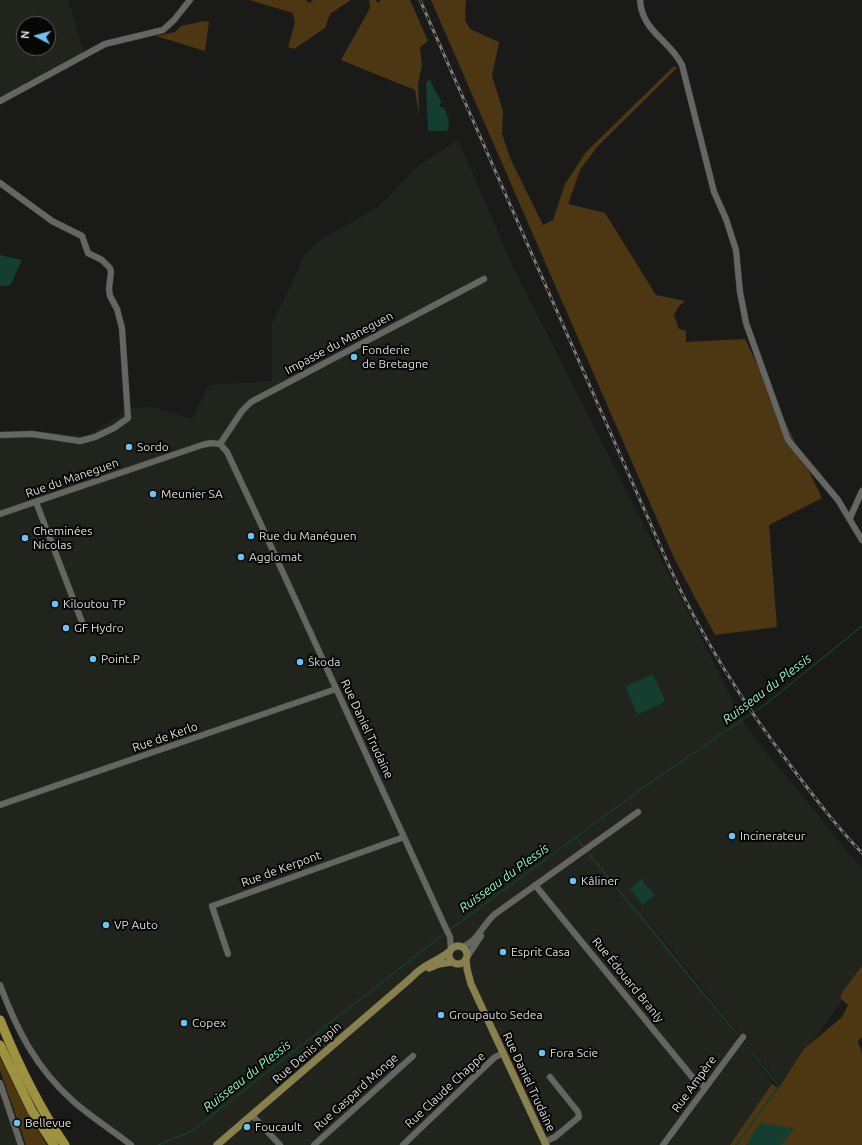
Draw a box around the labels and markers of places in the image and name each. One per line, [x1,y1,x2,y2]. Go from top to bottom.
place label: Fonderie de Bretagne [362,343,428,371]
marker: Fonderie de Bretagne [349,352,359,362]
place label: Sordo [137,440,169,454]
marker: Sordo [124,442,134,452]
place label: Meunier SA [161,487,223,501]
marker: Meunier SA [148,489,158,499]
place label: Cheminées Nicolas [33,524,92,552]
place label: Rue du Manéguen [259,529,357,543]
marker: Rue du Manéguen [246,531,256,541]
marker: Cheminées Nicolas [20,533,30,543]
place label: Agglomat [249,550,302,564]
marker: Agglomat [236,552,246,562]
place label: Kiloutou TP [63,597,126,611]
marker: Kiloutou TP [50,599,60,609]
place label: GF Hydro [74,621,124,635]
marker: GF Hydro [61,623,71,633]
place label: Point.P [101,652,140,666]
marker: Point.P [88,654,98,664]
place label: Škoda [308,655,340,669]
marker: Škoda [295,657,305,667]
place label: Incinerateur [740,829,805,843]
marker: Incinerateur [727,831,737,841]
place label: Kâliner [581,874,619,888]
marker: Kâliner [568,876,578,886]
place label: VP Auto [114,918,158,932]
marker: VP Auto [101,920,111,930]
place label: Esprit Casa [511,945,570,959]
marker: Esprit Casa [498,947,508,957]
place label: Groupauto Sedea [449,1008,543,1022]
marker: Groupauto Sedea [436,1010,446,1020]
place label: Copex [192,1016,226,1030]
marker: Copex [179,1018,189,1028]
place label: Fora Scie [550,1046,598,1060]
marker: Fora Scie [537,1048,547,1058]
place label: Bellevue [25,1116,71,1130]
marker: Bellevue [12,1118,22,1128]
place label: Foucault [255,1120,302,1134]
marker: Foucault [242,1122,252,1132]

